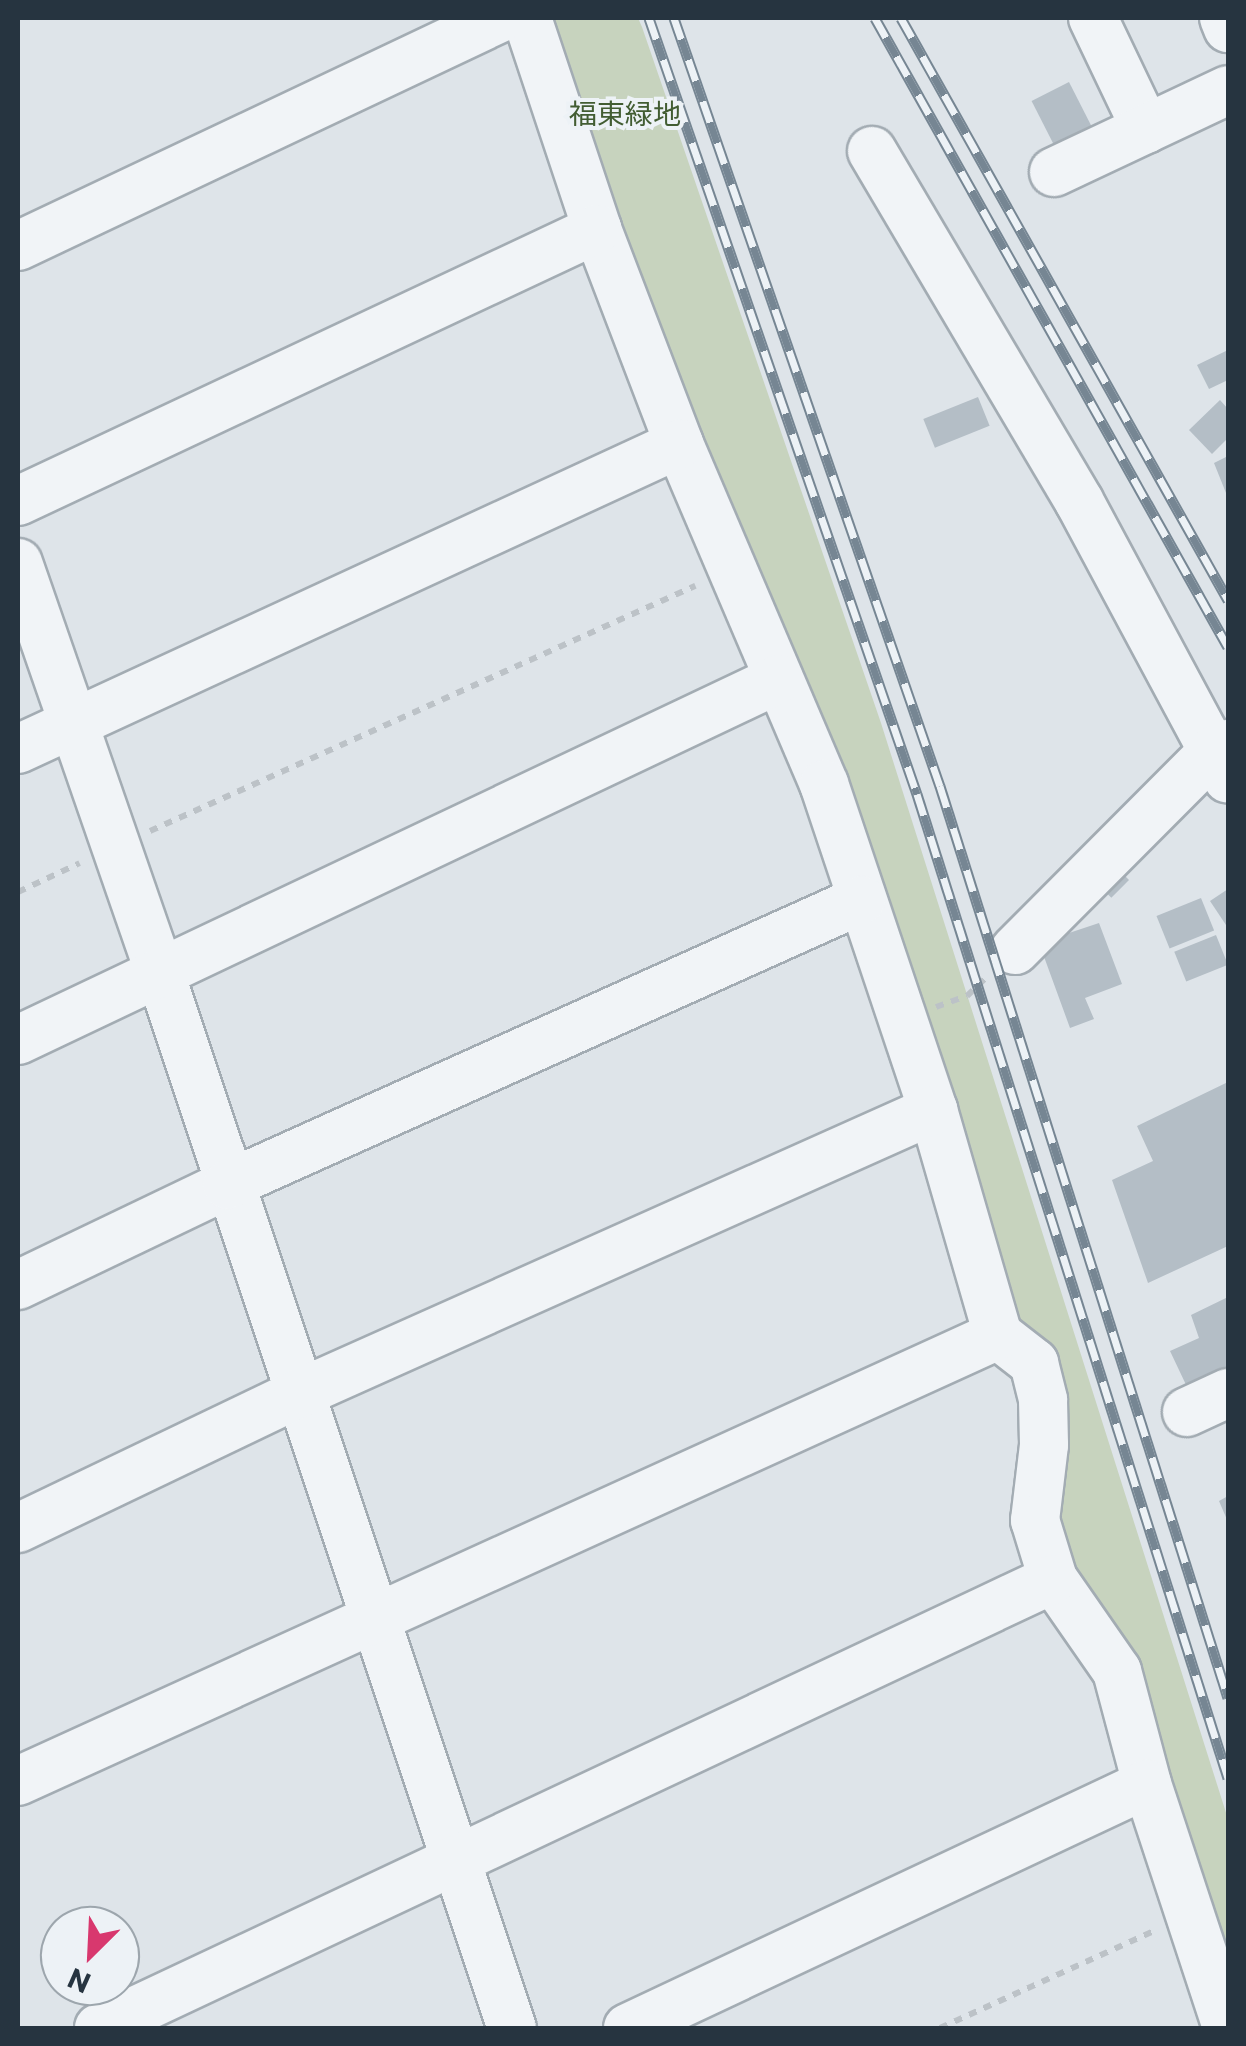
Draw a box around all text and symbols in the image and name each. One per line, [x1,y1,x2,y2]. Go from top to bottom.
park label: 福東緑地 [569,96,681,130]
north arrow [40,1906,140,2006]
text: N [62,1962,95,2001]

